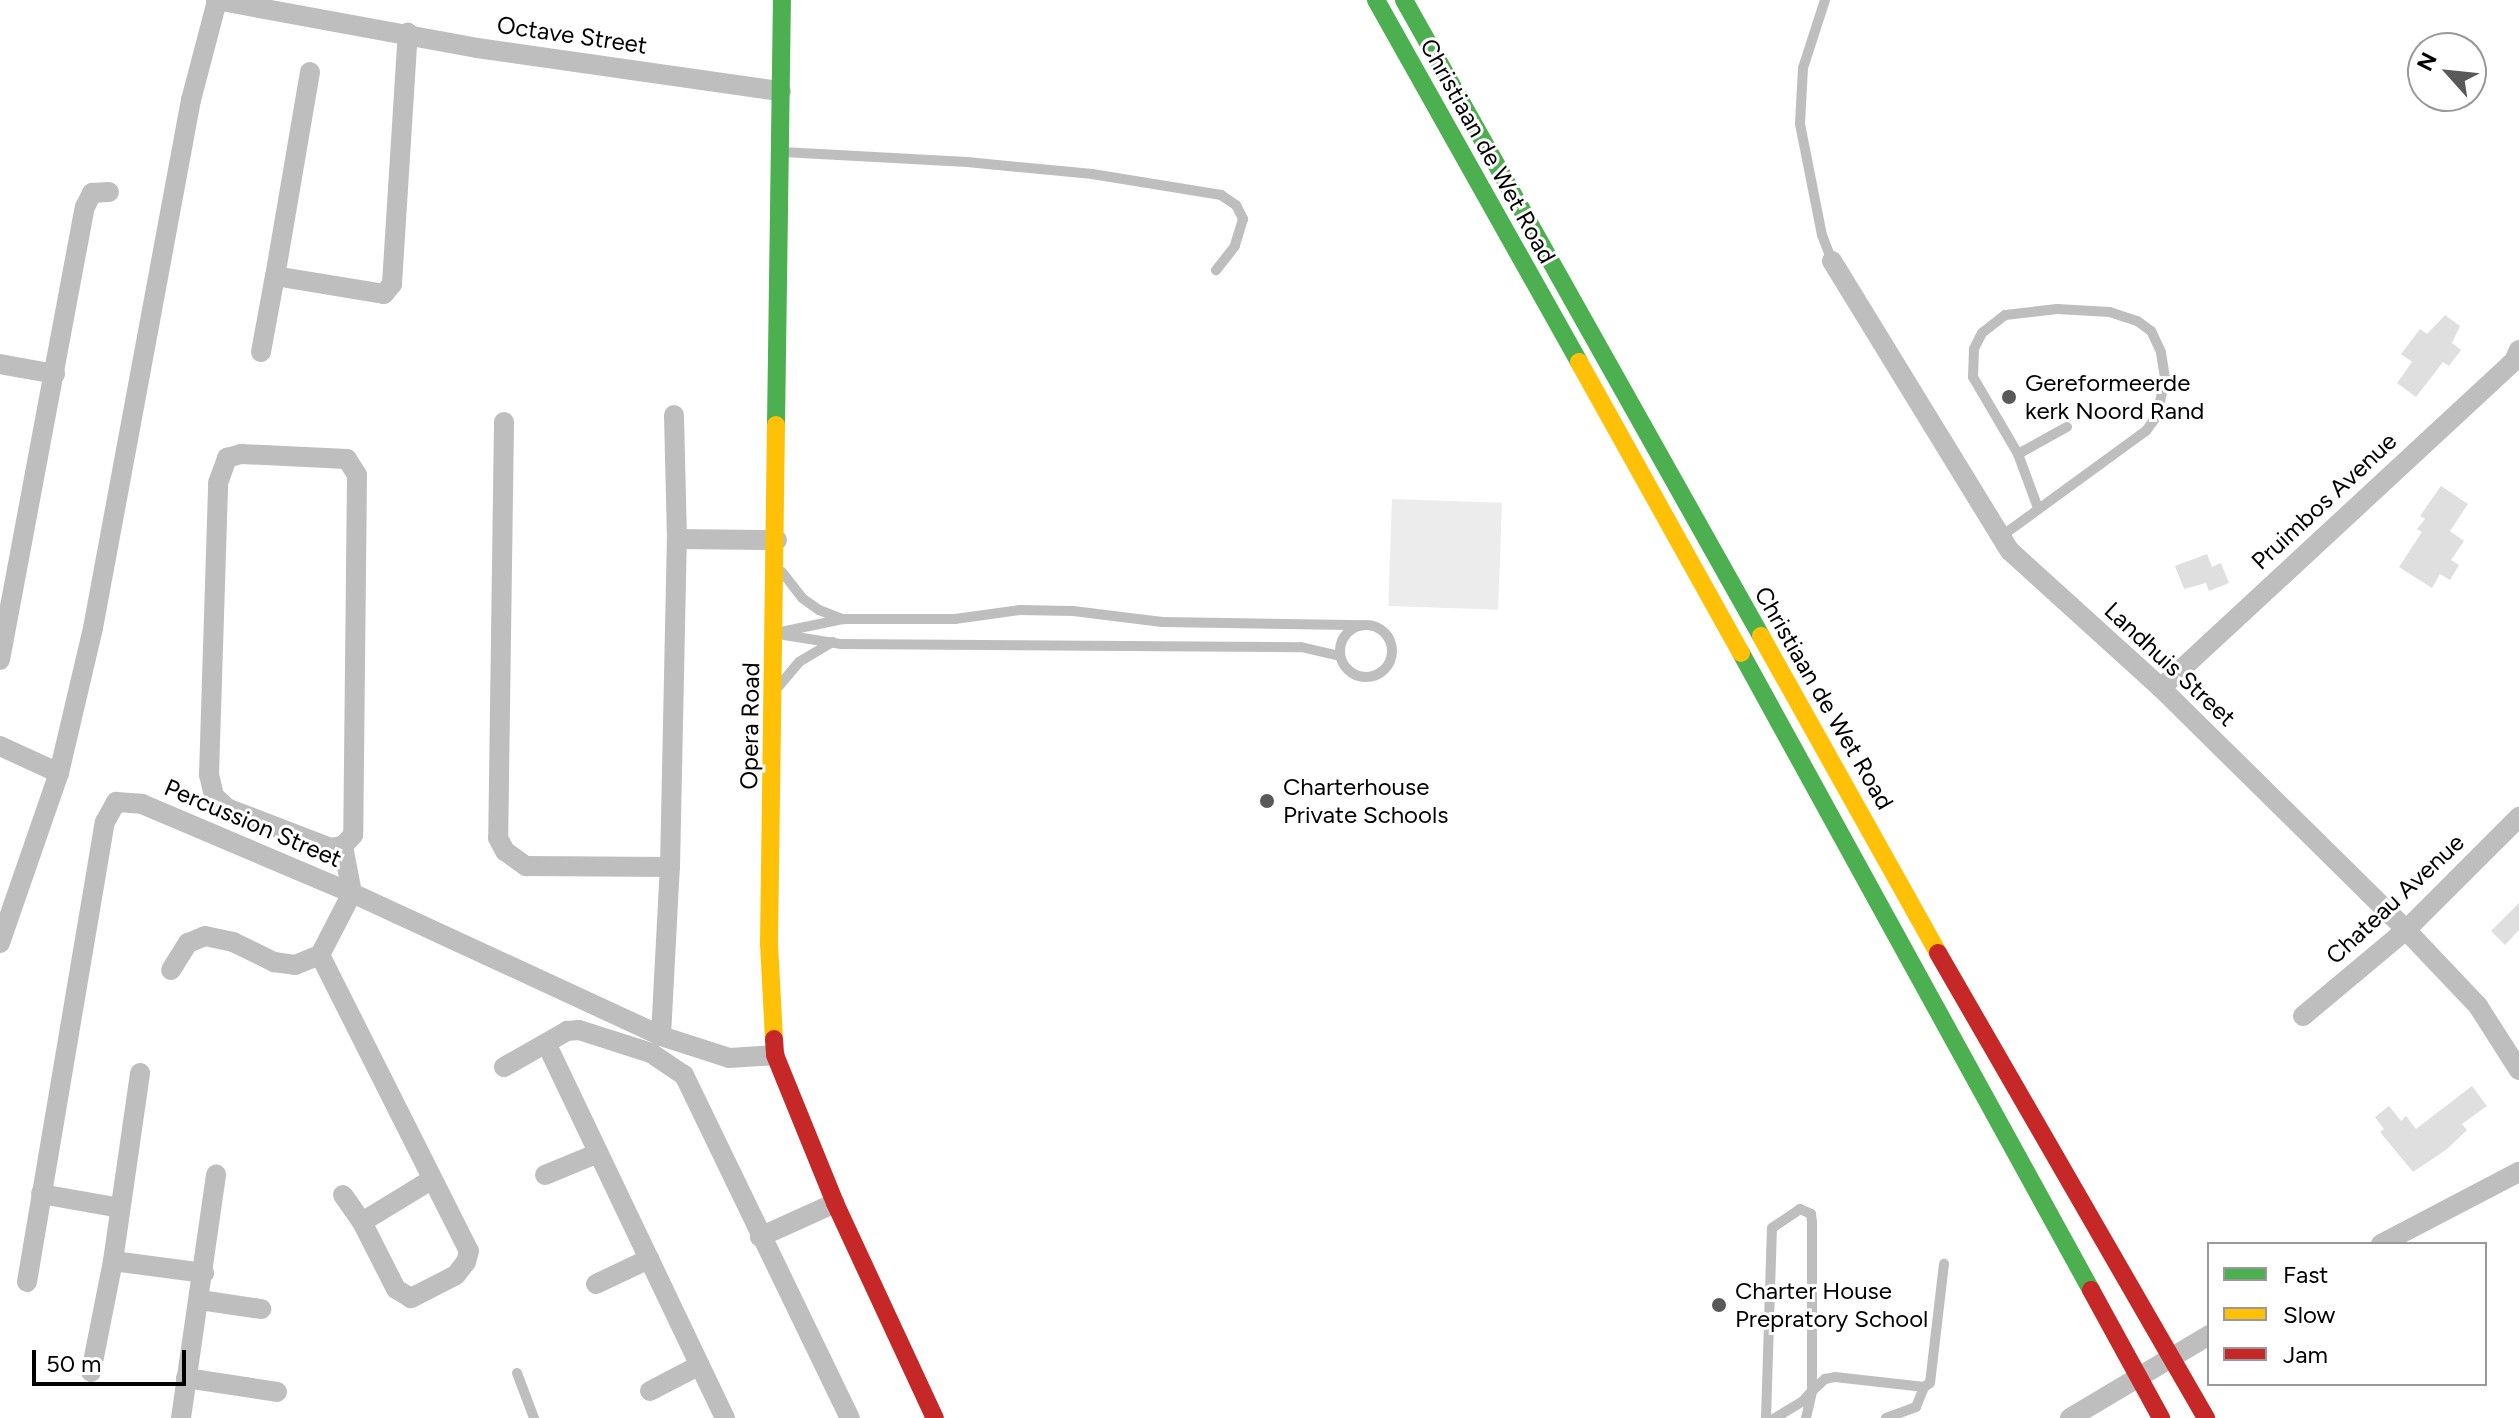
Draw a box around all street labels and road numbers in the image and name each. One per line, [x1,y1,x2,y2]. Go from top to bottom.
street label: Octave Street [495,10,649,60]
street label: Christiaan de Wet Road [1414,34,1562,268]
street label: Pruimbos Avenue [2246,427,2402,575]
street label: Christiaan de Wet Road [1748,581,1900,815]
street label: Landhuis Street [2098,596,2242,732]
street label: Opera Road [734,662,766,790]
street label: Percussion Street [160,773,346,873]
street label: Chateau Avenue [2320,828,2470,970]

